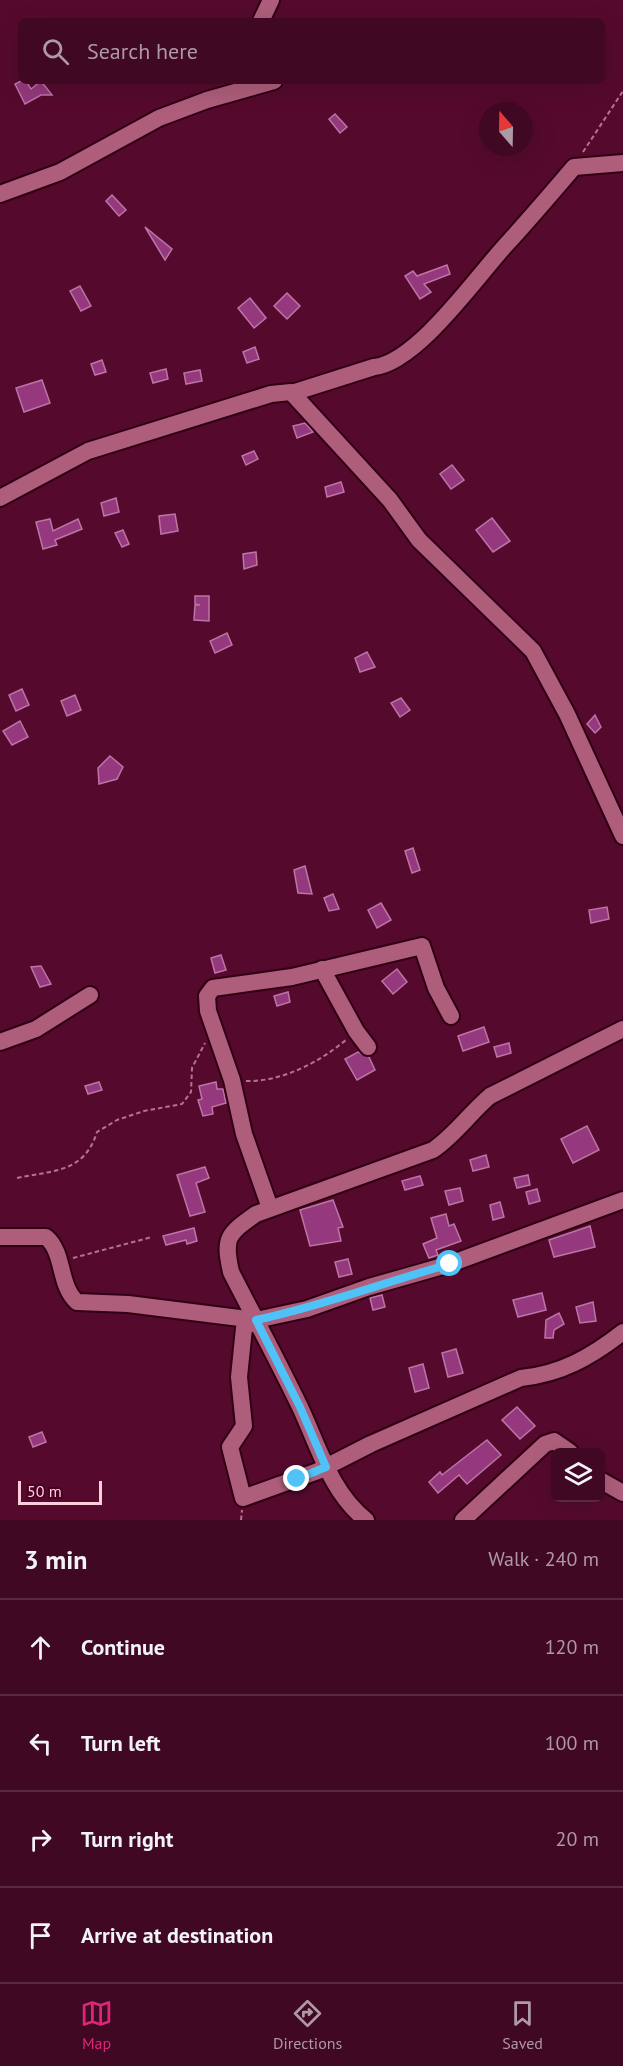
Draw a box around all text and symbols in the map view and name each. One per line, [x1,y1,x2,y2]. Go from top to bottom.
search box [18,18,605,84]
icon: search [39,35,72,68]
text: Search here [87,37,198,65]
north arrow [479,102,533,156]
route start [436,1250,462,1276]
map controls [551,1448,605,1502]
button: layers [551,1448,605,1502]
route end [283,1465,309,1491]
scale bar [18,1478,102,1506]
text: 50 m [27,1481,62,1501]
text: 3 min [24,1543,87,1576]
text: Walk · 240 m [488,1546,599,1572]
icon: ahead [24,1631,57,1664]
text: Continue [81,1633,165,1661]
text: 120 m [545,1634,599,1660]
icon: left [24,1727,57,1760]
text: Turn left [81,1729,161,1757]
text: 100 m [545,1730,599,1756]
icon: right [24,1823,57,1856]
text: Turn right [81,1825,173,1853]
text: 20 m [556,1826,599,1852]
icon: arrive [24,1919,57,1952]
text: Arrive at destination [81,1921,273,1949]
tab: Map [80,1997,113,2053]
tab: Directions [273,1997,342,2053]
tab: Saved [502,1997,543,2053]

